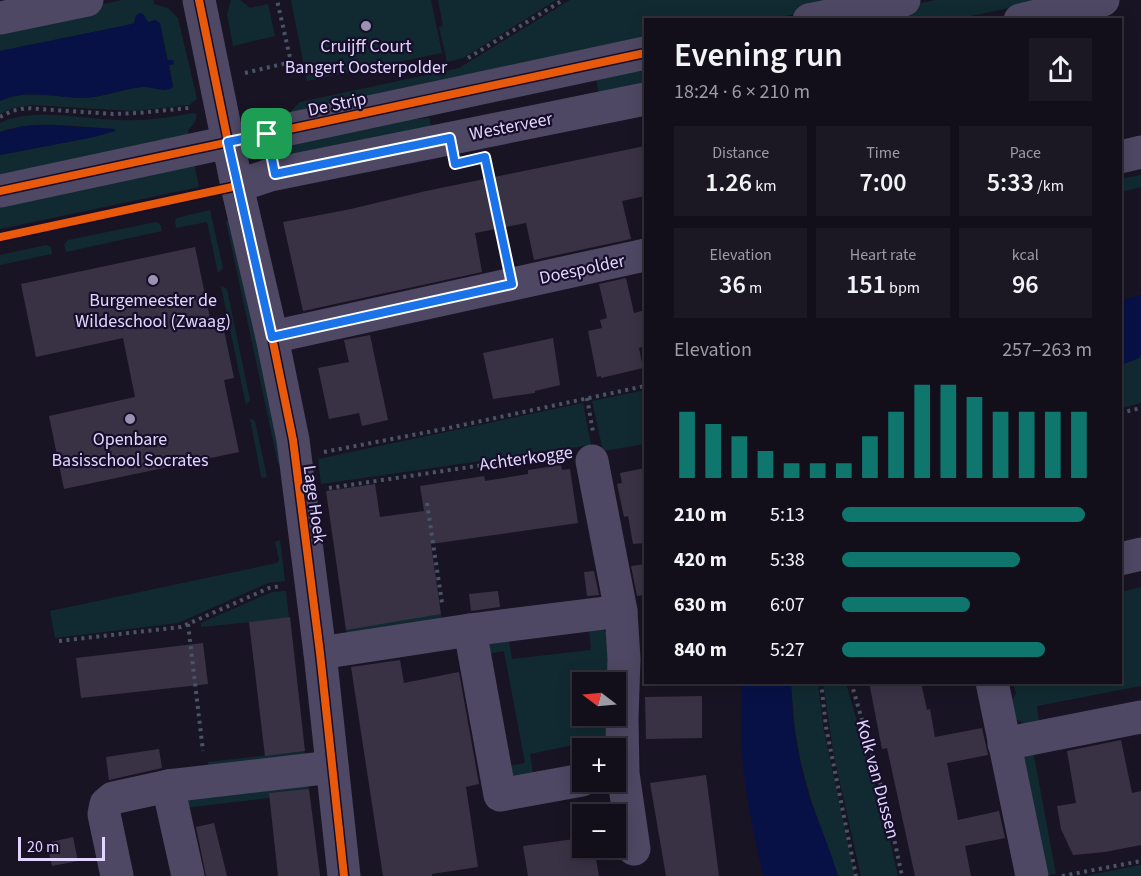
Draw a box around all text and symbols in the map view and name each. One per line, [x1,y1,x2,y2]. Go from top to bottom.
marker: Cruijff Court Bangert Oosterpolder [359,19,373,33]
text: Evening run [674,32,843,79]
place label: Cruijff Court Bangert Oosterpolder [285,34,448,80]
button: share [1029,38,1092,101]
text: 18:24 · 6 × 210 m [674,78,810,106]
street label: De Strip [305,86,369,123]
street label: Westerveer [467,106,556,147]
pin [241,108,292,159]
icon: arrive [250,117,283,150]
text: Distance [712,142,769,164]
text: Time [866,142,900,164]
text: Pace [1010,142,1041,164]
text: 1.26 [705,164,752,201]
text: 7:00 [859,164,907,201]
text: 5:33 [987,164,1034,201]
text: km [752,175,776,197]
text: /km [1034,175,1064,197]
text: Elevation [710,244,772,266]
text: Heart rate [850,244,916,266]
text: kcal [1012,244,1039,266]
street label: Doespolder [537,248,628,291]
text: 36 [719,266,746,303]
text: 151 [846,266,886,303]
text: 96 [1012,266,1039,303]
marker: Burgemeester de Wildeschool (Zwaag) [146,273,160,287]
text: m [746,277,762,299]
text: bpm [886,277,920,299]
place label: Burgemeester de Wildeschool (Zwaag) [75,288,231,334]
text: Elevation [674,336,752,364]
text: 257–263 m [1002,336,1092,364]
marker: Openbare Basisschool Socrates [123,412,137,426]
place label: Openbare Basisschool Socrates [52,427,208,473]
street label: Achterkogge [478,440,574,477]
street label: Lage Hoek [297,463,332,545]
text: 210 m [674,501,727,529]
text: 5:13 [770,501,805,529]
text: 420 m [674,546,727,574]
text: 5:38 [770,546,805,574]
text: 630 m [674,591,727,619]
text: 6:07 [770,591,805,619]
text: 840 m [674,636,727,664]
text: 5:27 [770,636,805,664]
north arrow [572,672,626,726]
map controls [572,672,626,858]
street label: Kolk van Dussen [850,717,905,841]
button: + [572,738,626,792]
button: − [572,804,626,858]
scale bar [18,834,105,862]
text: 20 m [27,836,59,858]

